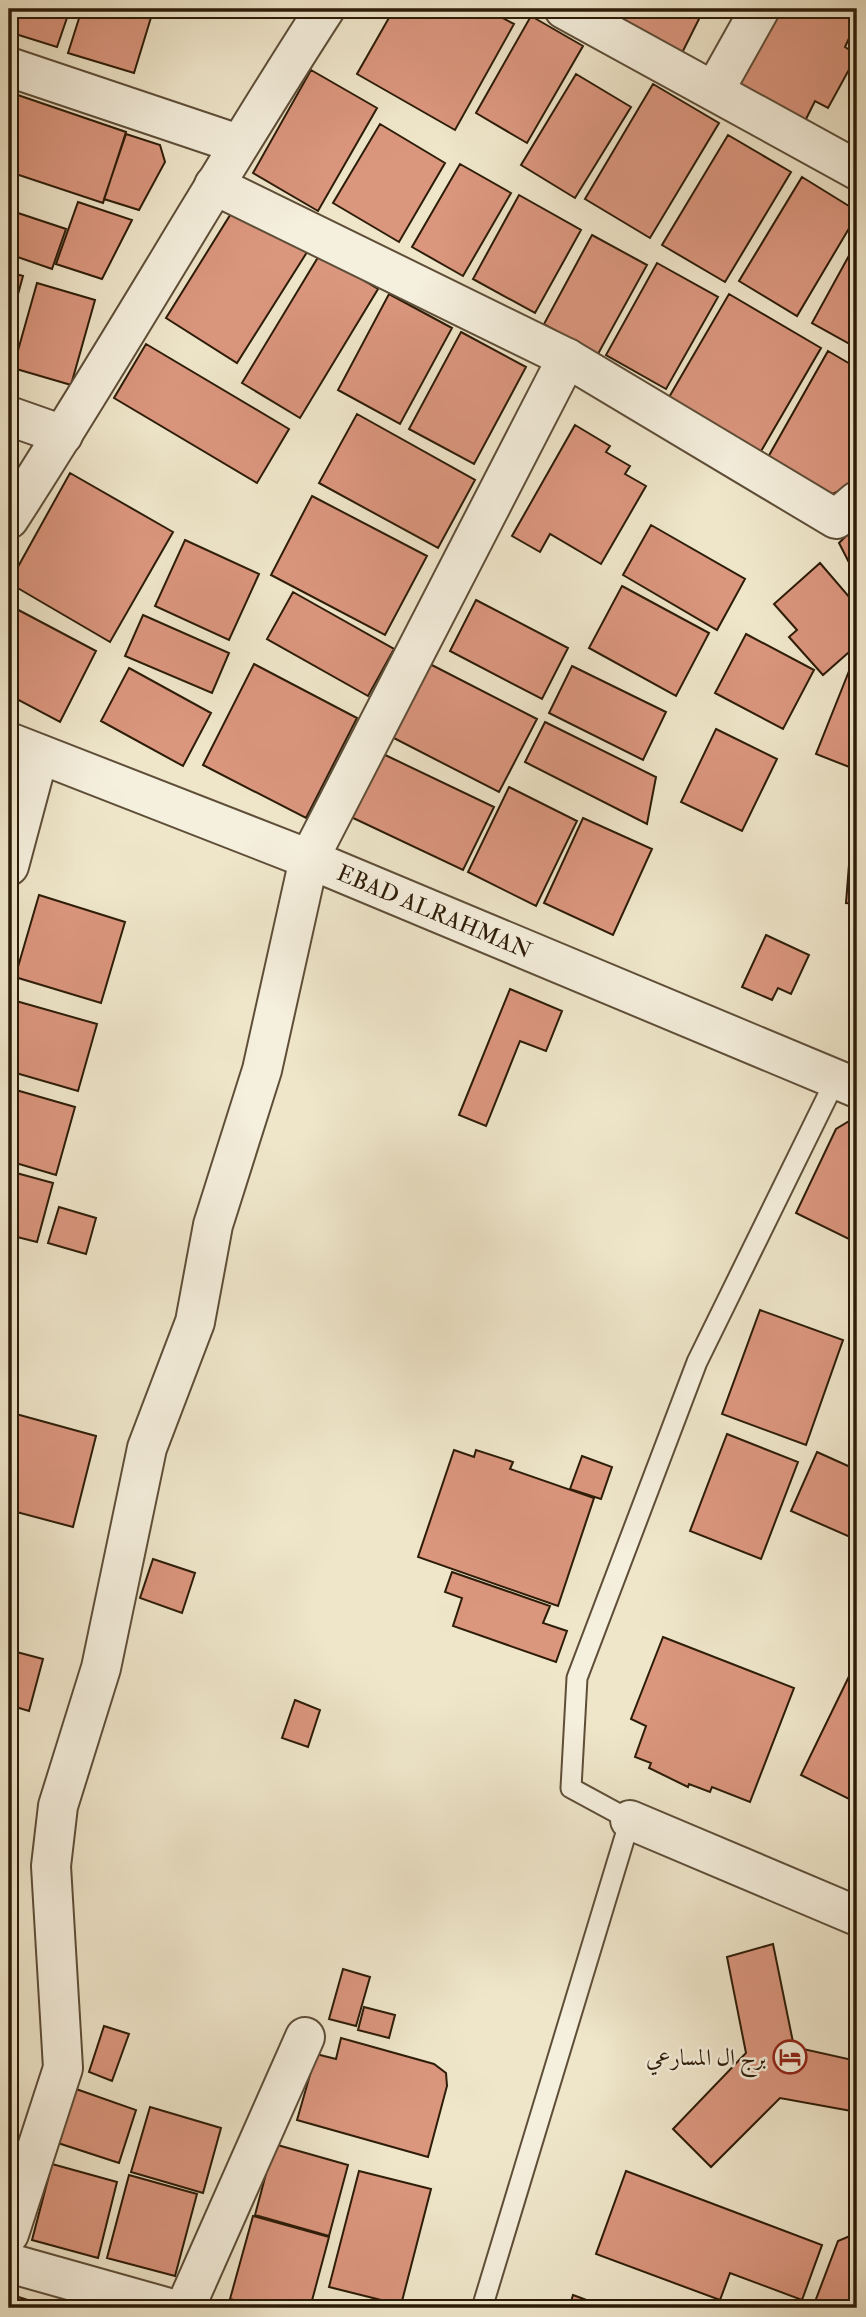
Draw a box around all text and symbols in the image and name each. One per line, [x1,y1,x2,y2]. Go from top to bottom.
street label: EBAD ALRAHMAN [332,858,536,966]
hotel icon: برج ال المسارعي [771,2038,809,2076]
place label: برج ال المسارعي [646,2043,766,2078]

